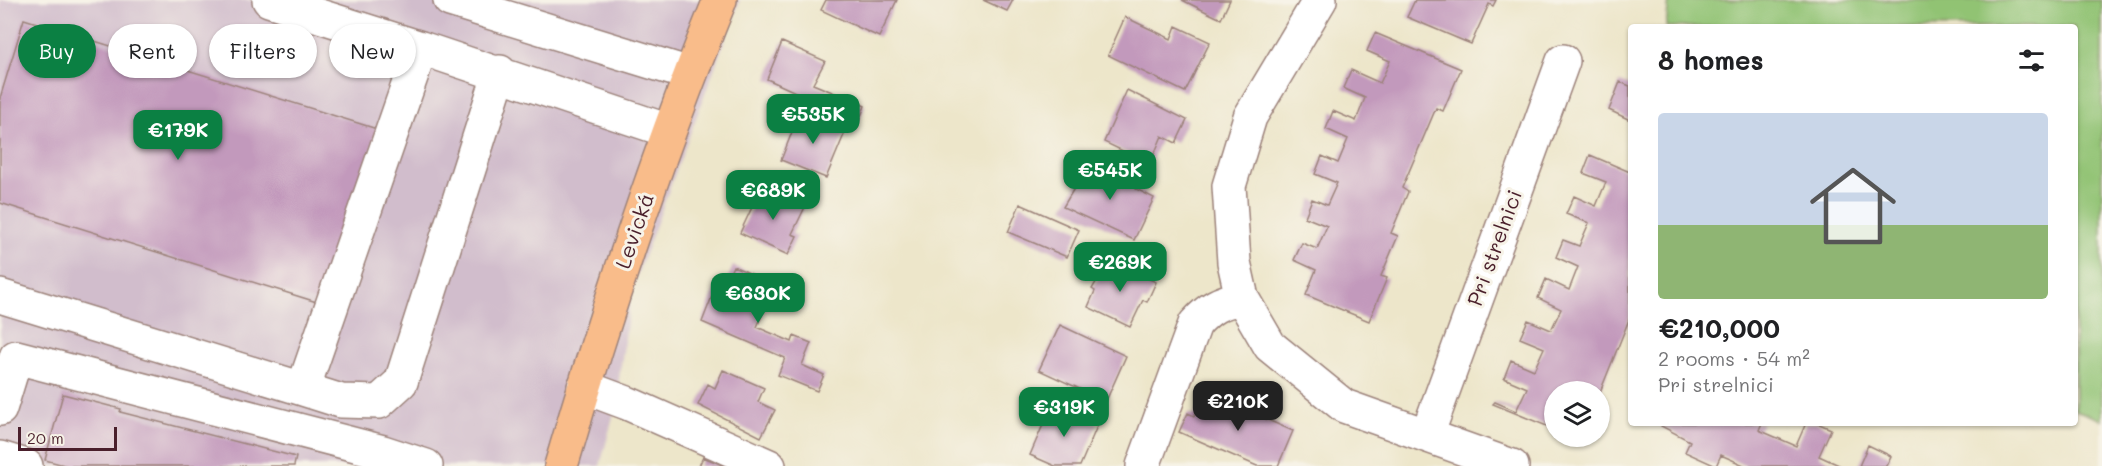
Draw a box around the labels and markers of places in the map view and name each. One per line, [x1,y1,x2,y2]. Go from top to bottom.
pin: €535K [771,94,855,145]
pin: €179K [136,110,220,161]
pin: €545K [1068,150,1152,201]
pin: €689K [731,170,815,221]
pin: €269K [1078,242,1162,293]
pin: €630K [716,273,800,324]
pin: €210K [1196,381,1280,432]
pin: €319K [1022,387,1106,438]

